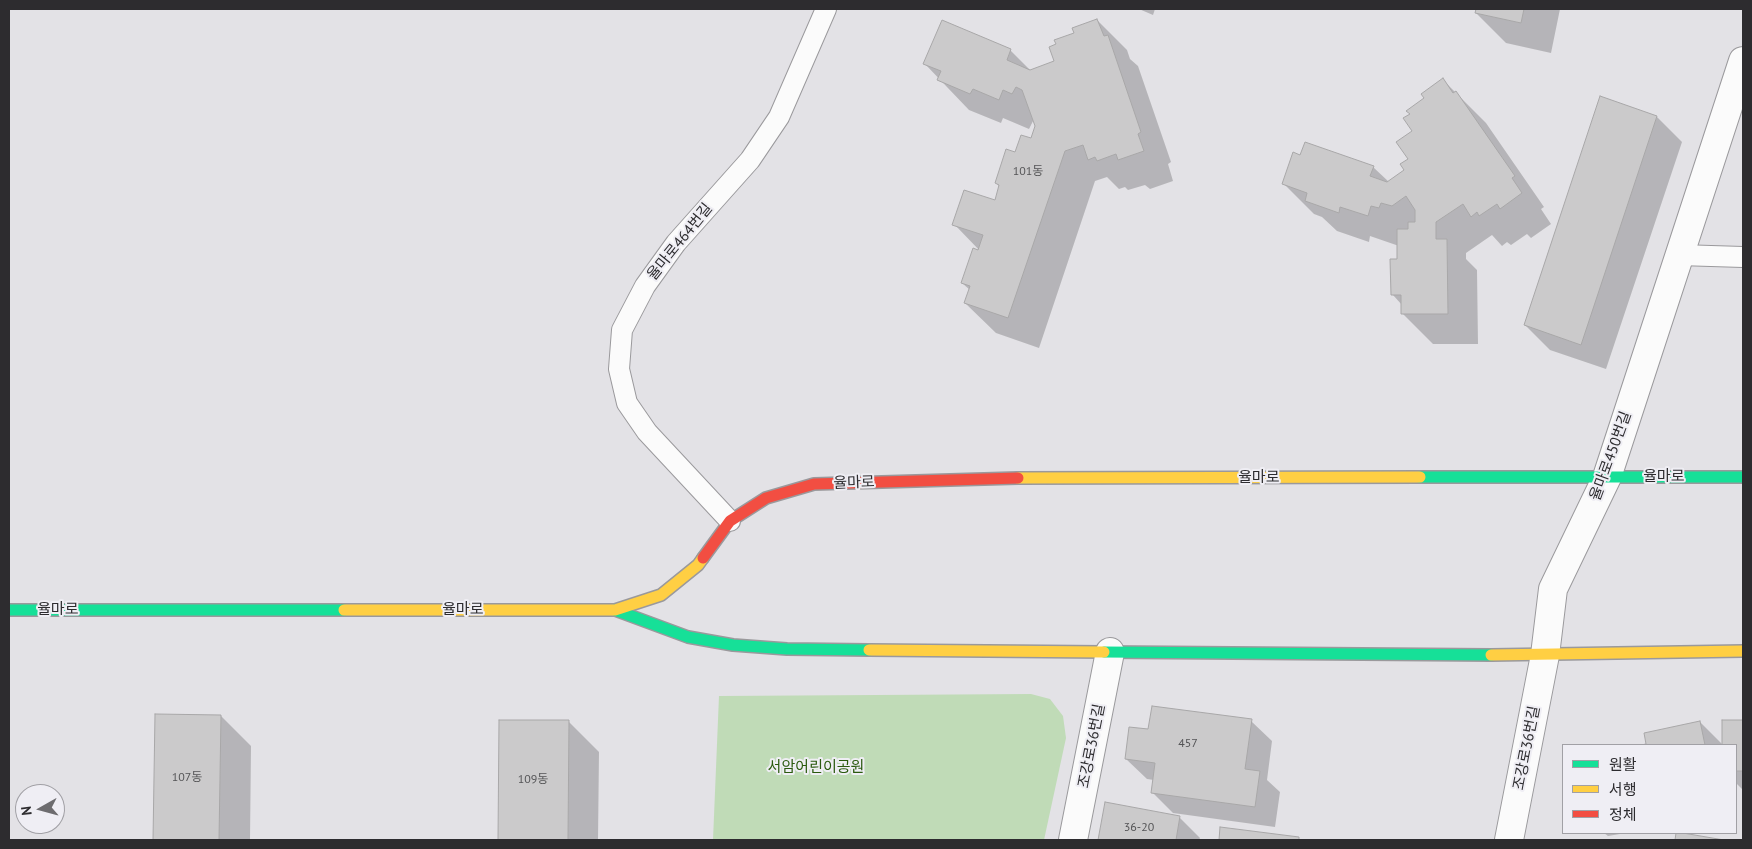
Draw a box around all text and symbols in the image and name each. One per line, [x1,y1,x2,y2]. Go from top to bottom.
house number: 101동 [1013,165,1043,179]
street label: 율마로464번길 [644,200,716,284]
street label: 율마로450번길 [1587,409,1635,503]
street label: 율마로 [1643,468,1685,486]
street label: 율마로 [1238,469,1280,487]
street label: 율마로 [833,473,875,493]
street label: 율마로 [37,601,79,619]
street label: 율마로 [442,601,484,619]
street label: 조강로36번길 [1075,702,1109,790]
street label: 조강로36번길 [1510,704,1544,792]
house number: 457 [1178,737,1198,751]
legend [1562,744,1737,834]
text: 원활 [1609,755,1637,774]
park label: 서암어린이공원 [768,759,864,777]
house number: 107동 [172,771,202,785]
house number: 109동 [518,773,548,787]
text: 서행 [1609,780,1637,799]
north arrow [15,784,65,834]
text: N [17,805,36,816]
text: 정체 [1609,805,1637,824]
house number: 36-20 [1124,821,1154,835]

